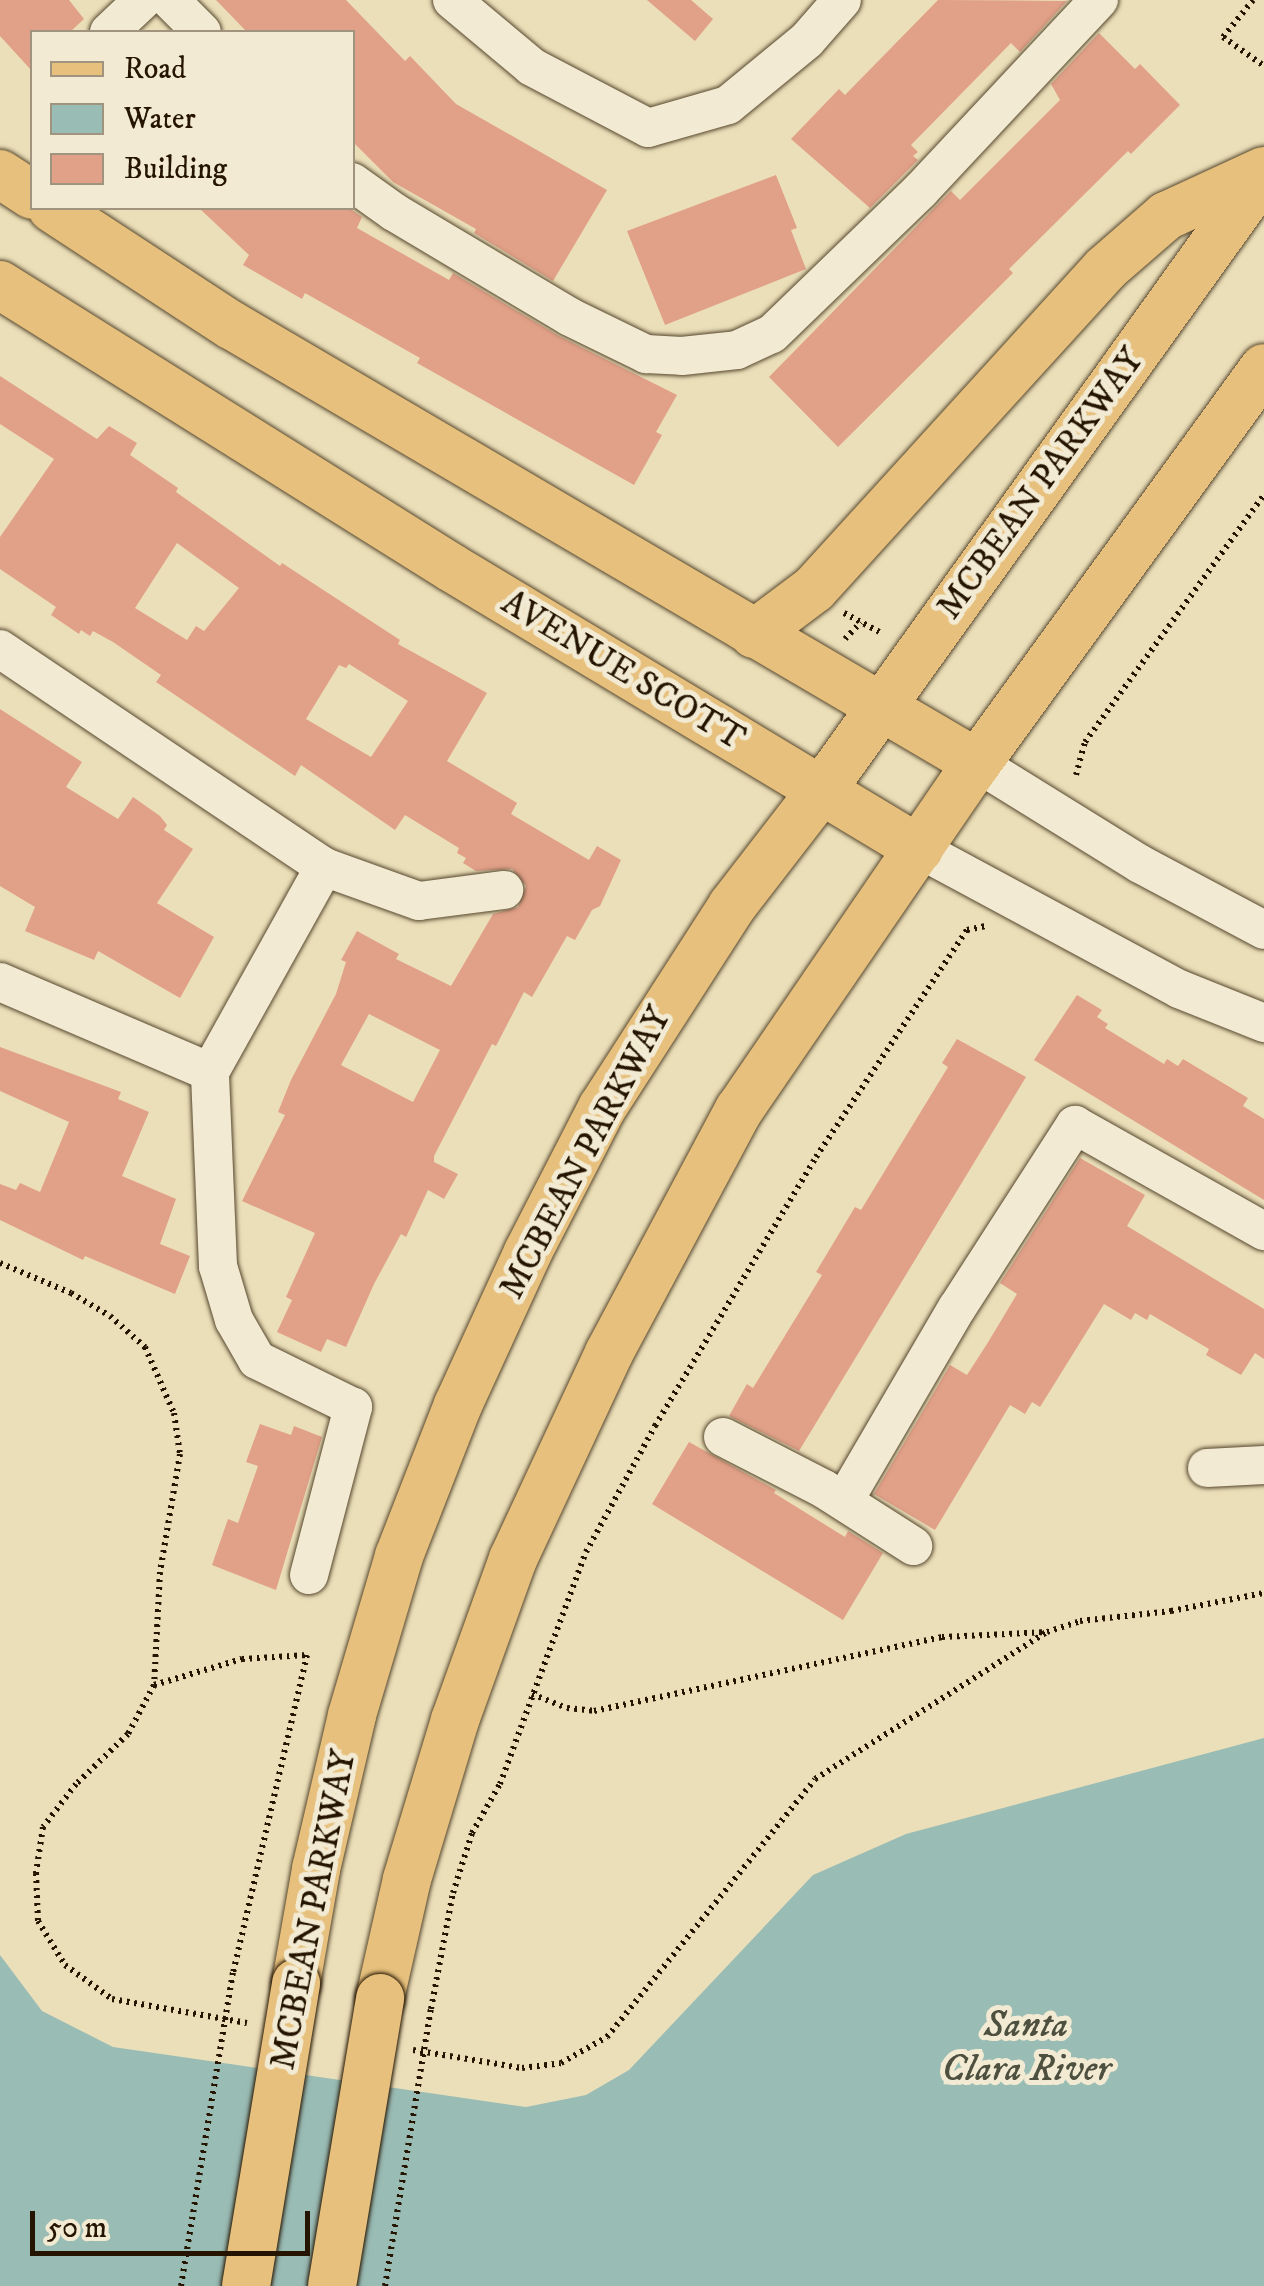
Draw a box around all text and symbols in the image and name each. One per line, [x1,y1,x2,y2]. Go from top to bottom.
legend [30,30,355,210]
text: Road [124,51,186,88]
text: Water [124,101,196,138]
text: Building [124,151,227,188]
street label: MCBEAN PARKWAY [929,340,1153,628]
street label: AVENUE SCOTT [494,582,752,760]
street label: MCBEAN PARKWAY [491,1000,681,1306]
street label: MCBEAN PARKWAY [262,1747,366,2073]
water label: Santa Clara River [942,2003,1110,2092]
scale bar [35,2191,315,2253]
text: 50 m [47,2210,107,2247]

